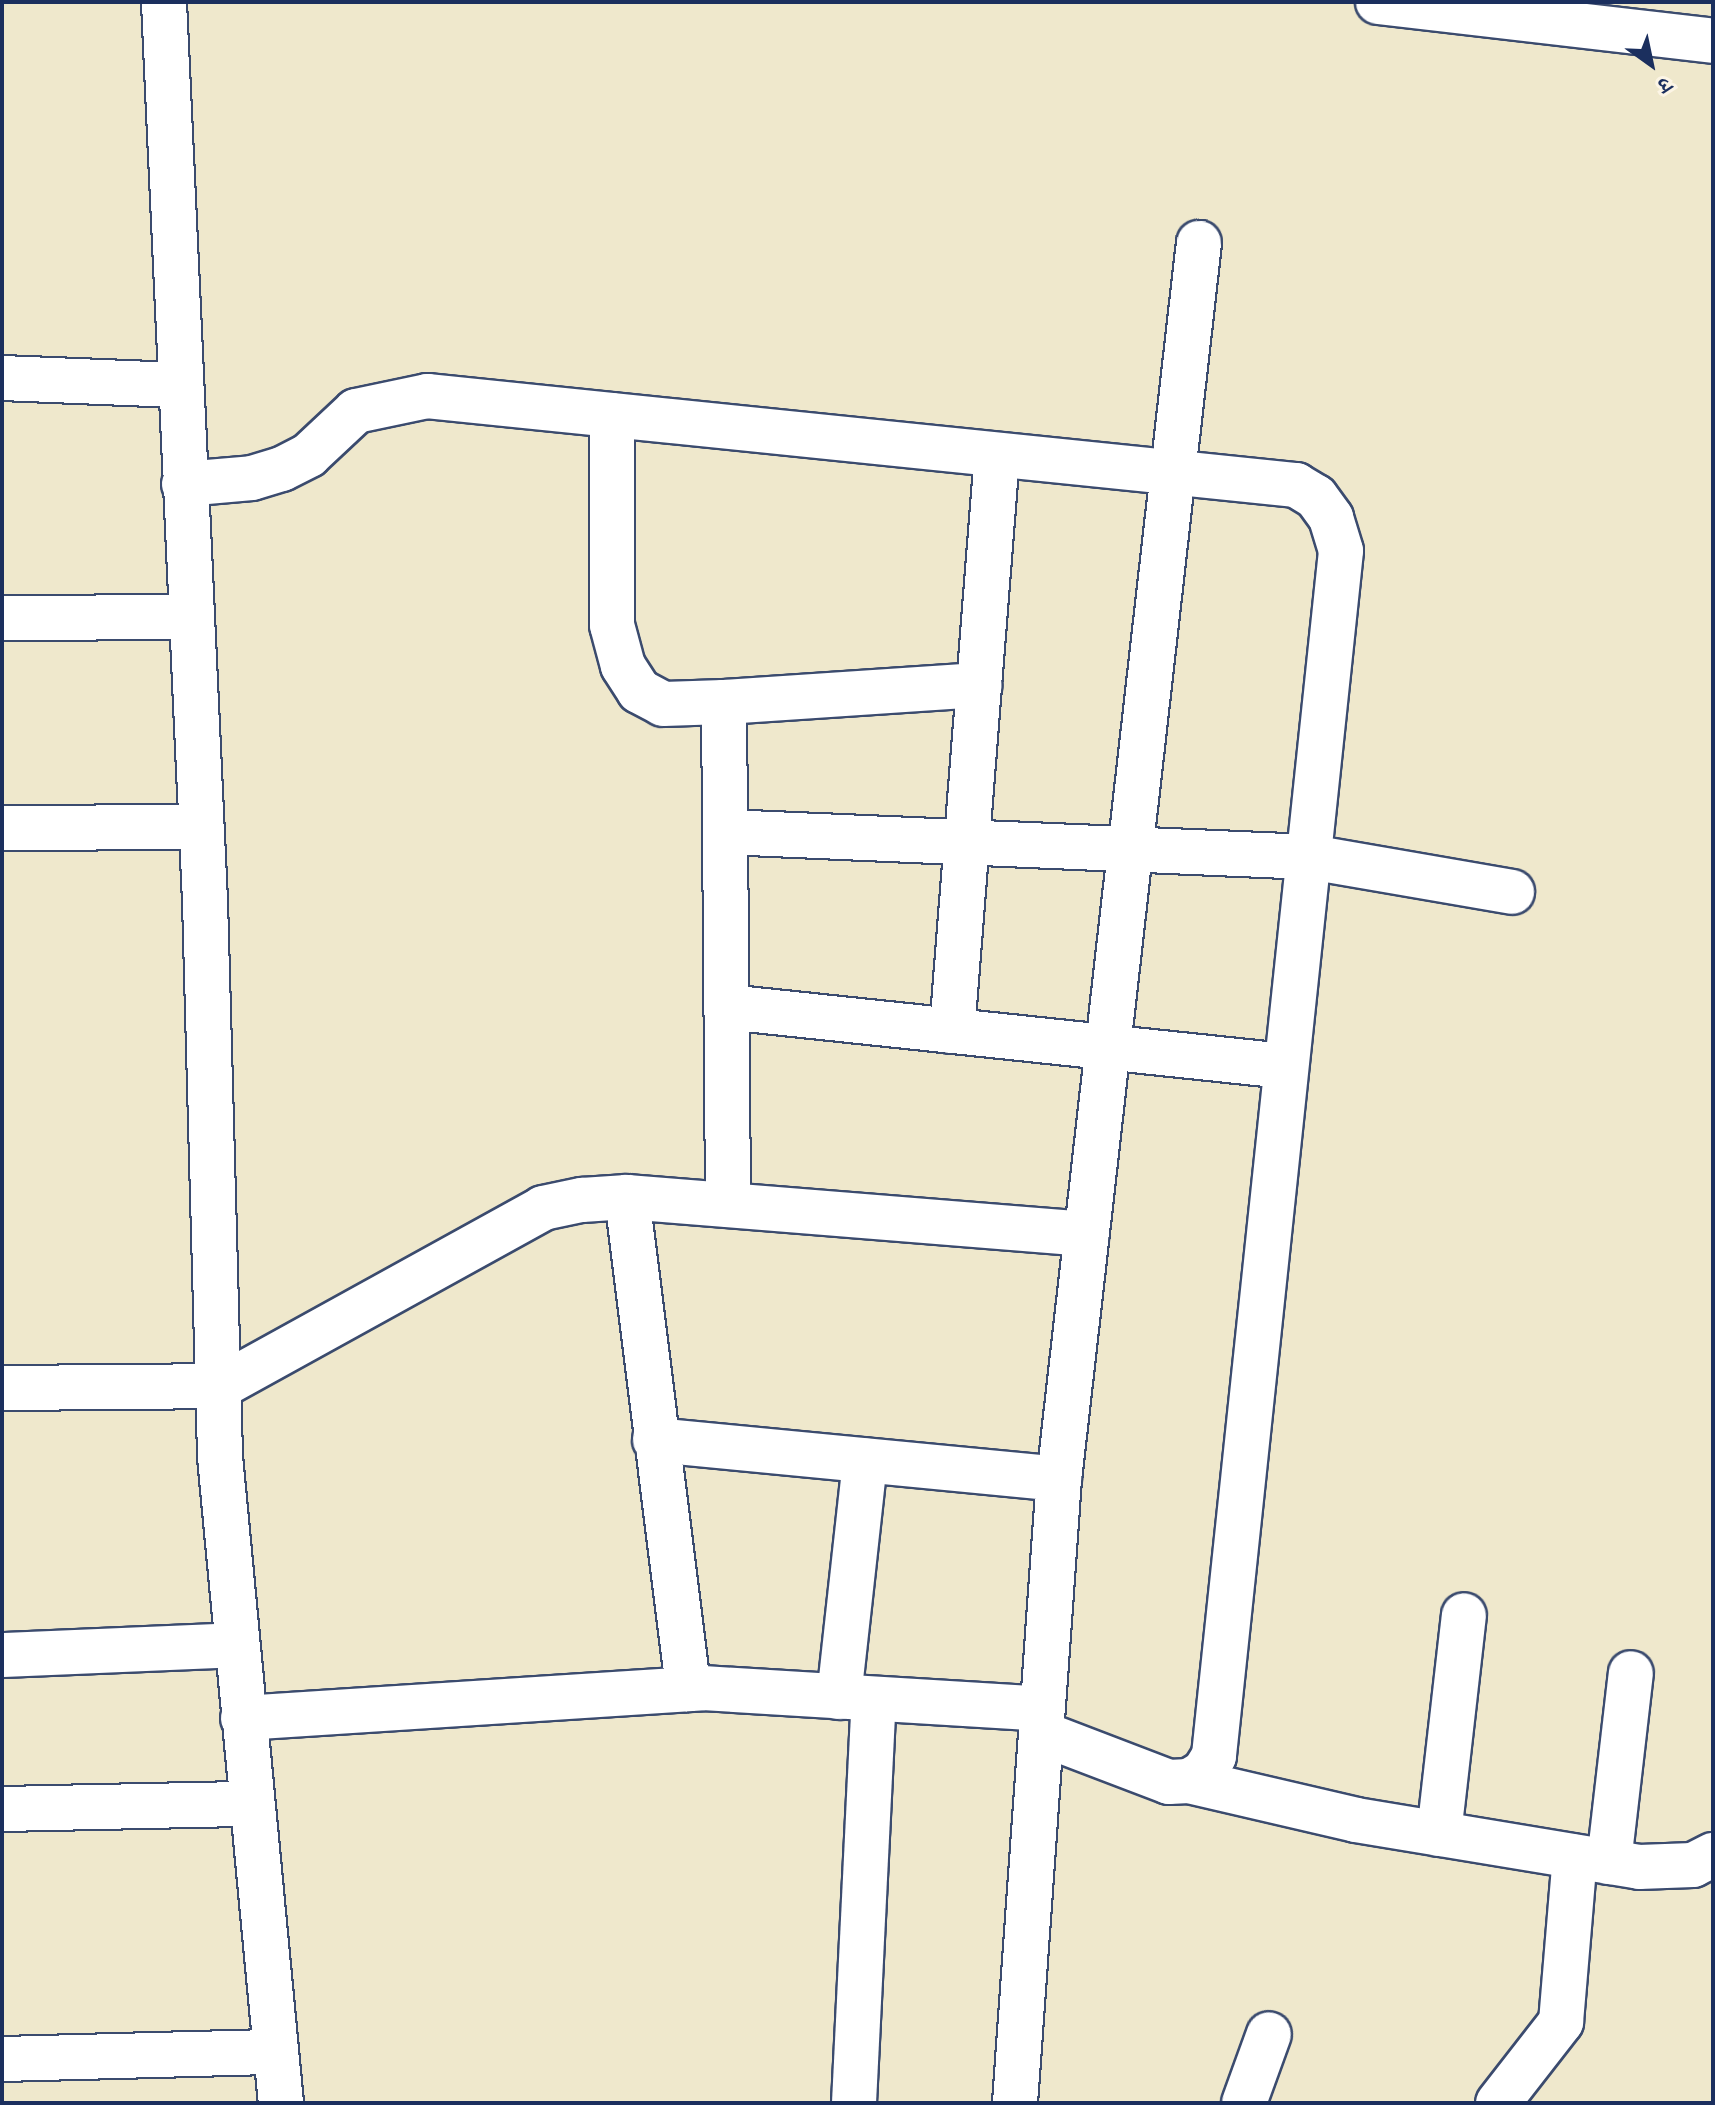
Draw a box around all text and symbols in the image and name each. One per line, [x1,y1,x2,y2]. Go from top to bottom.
north arrow [1611,24,1691,104]
text: उ [1653,72,1675,96]

